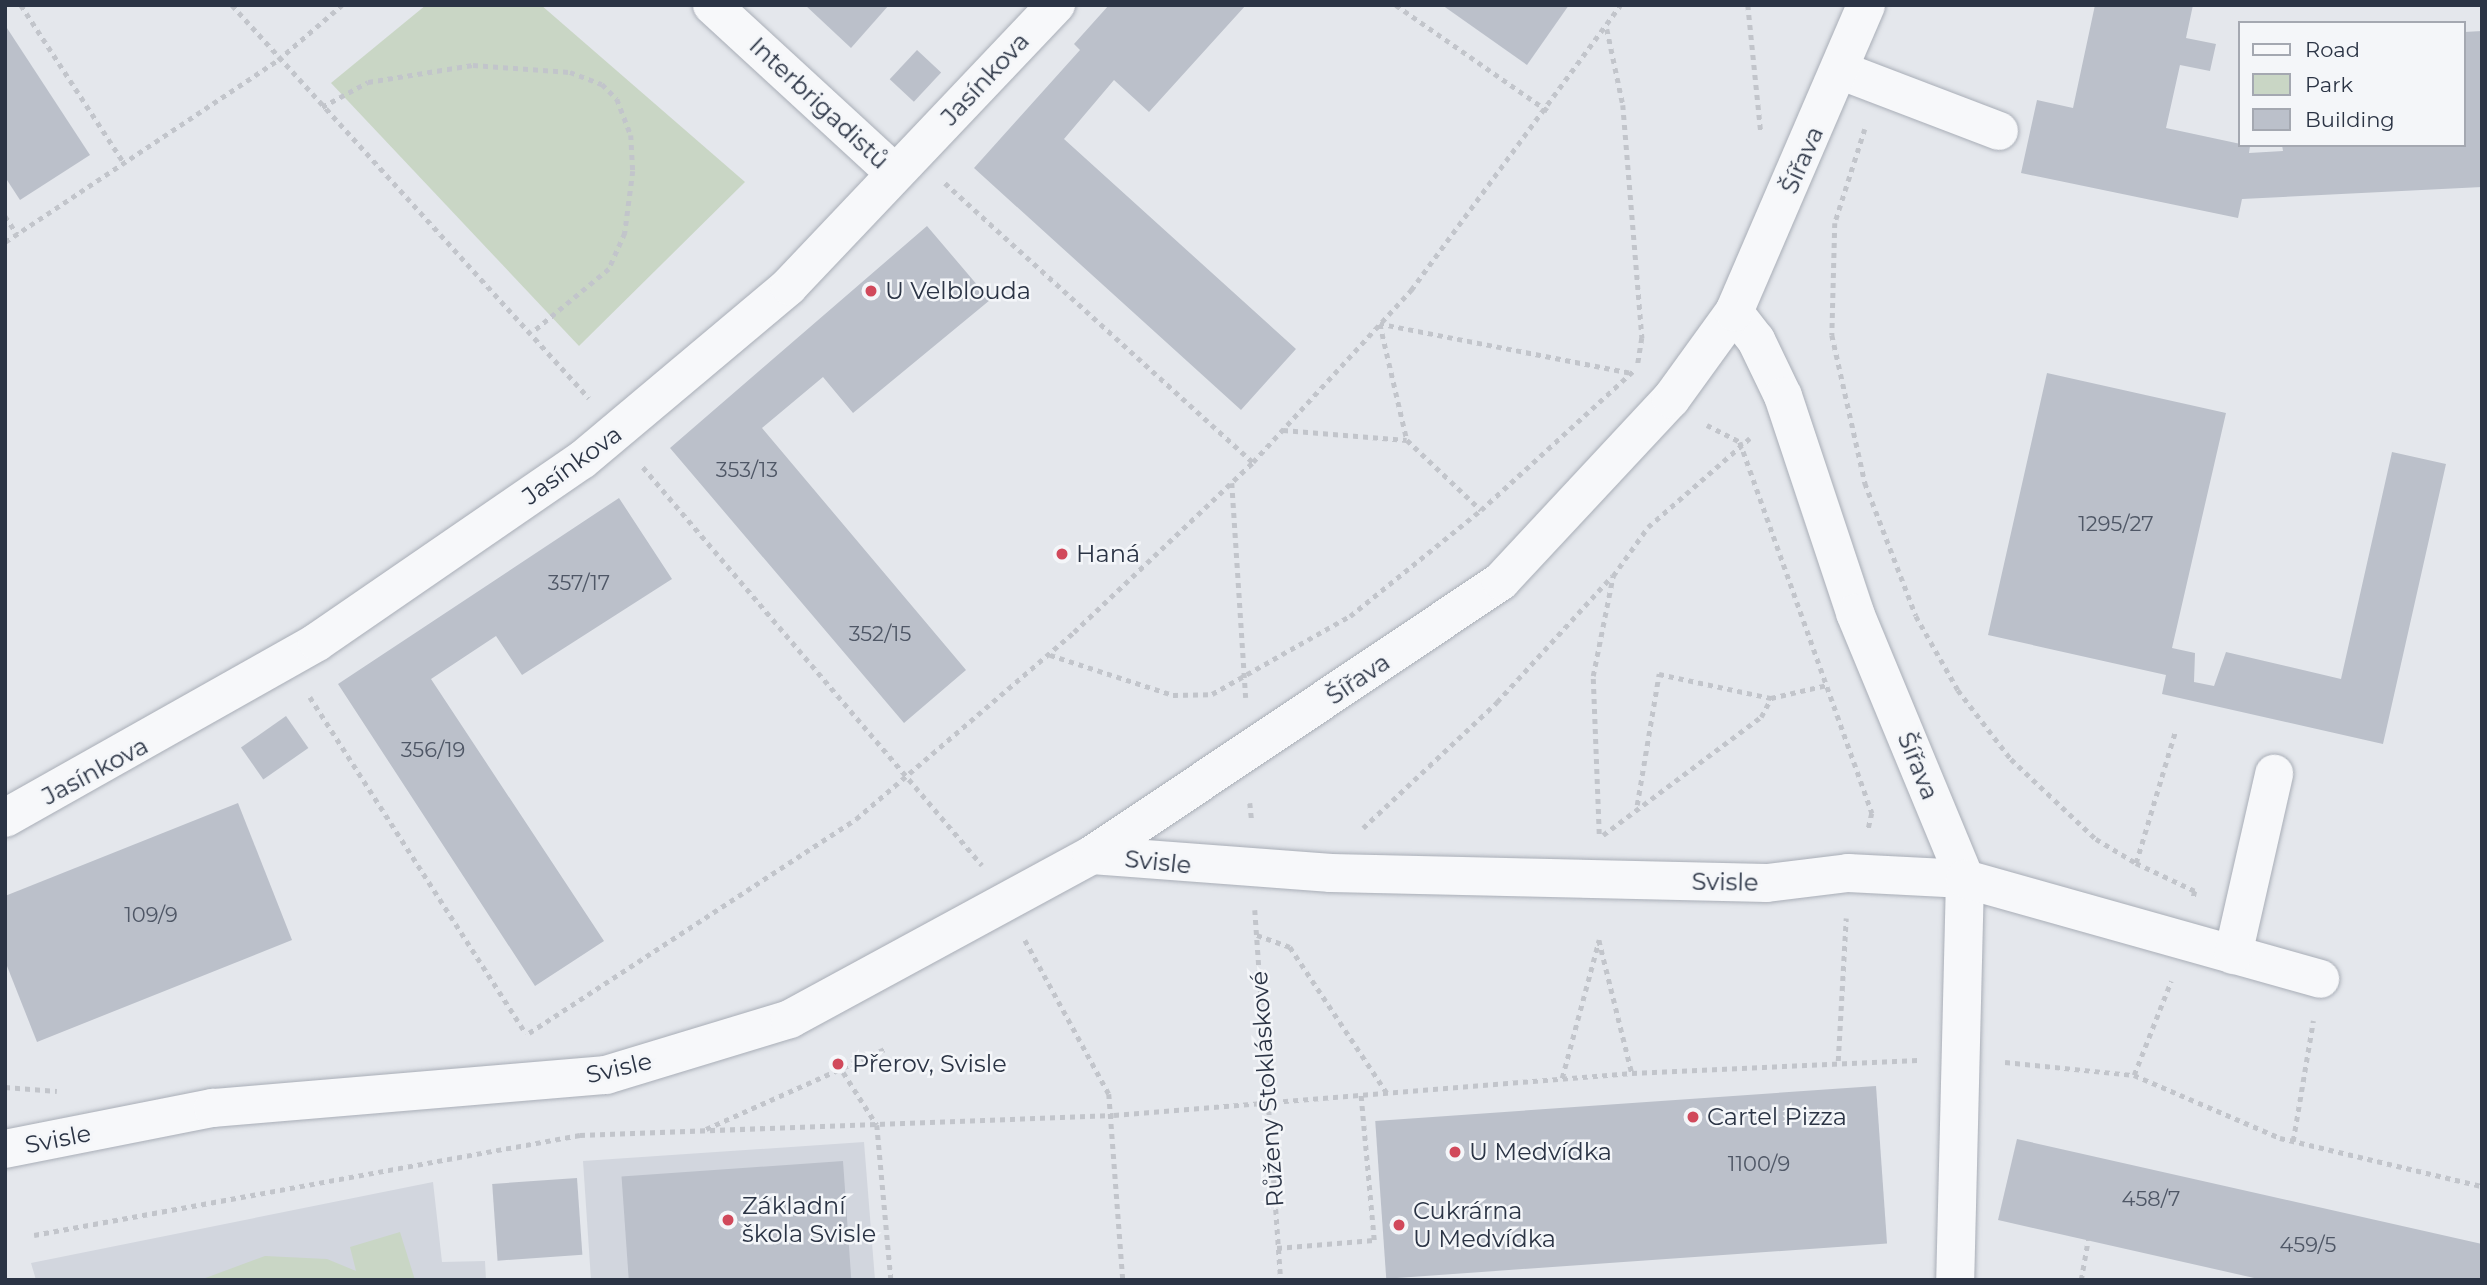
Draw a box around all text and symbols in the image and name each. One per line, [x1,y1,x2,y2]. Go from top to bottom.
legend [2238,21,2466,147]
street label: Jasínkova [935,27,1035,131]
street label: Interbrigadistů [743,31,895,175]
text: Road [2305,37,2360,62]
text: Park [2305,72,2353,97]
text: Building [2305,107,2395,132]
street label: Šířava [1775,122,1829,198]
place label: U Velblouda [885,277,1031,305]
marker: U Velblouda [863,283,879,299]
street label: Jasínkova [517,419,627,511]
house number: 353/13 [716,457,778,483]
house number: 1295/27 [2078,511,2154,537]
place label: Haná [1076,540,1140,568]
marker: Haná [1054,546,1070,562]
house number: 357/17 [548,570,610,596]
house number: 352/15 [849,621,911,647]
street label: Šířava [1321,647,1395,711]
street label: Šířava [1891,728,1945,804]
street label: Jasínkova [37,731,153,811]
house number: 356/19 [401,737,465,763]
street label: Svisle [1123,844,1193,880]
street label: Svisle [1691,867,1759,897]
house number: 109/9 [124,902,178,928]
street label: Růženy Stokláskové [1244,970,1290,1208]
street label: Svisle [583,1046,655,1090]
place label: Přerov, Svisle [852,1050,1007,1078]
marker: Přerov, Svisle [830,1056,846,1072]
place label: Cartel Pizza [1707,1103,1847,1131]
marker: Cartel Pizza [1685,1109,1701,1125]
street label: Svisle [23,1119,93,1159]
place label: U Medvídka [1469,1138,1612,1166]
marker: U Medvídka [1447,1144,1463,1160]
house number: 1100/9 [1728,1151,1790,1177]
house number: 458/7 [2122,1186,2180,1212]
place label: Základní škola Svisle [742,1192,876,1248]
place label: Cukrárna U Medvídka [1413,1197,1556,1253]
marker: Základní škola Svisle [720,1212,736,1228]
marker: Cukrárna U Medvídka [1391,1217,1407,1233]
house number: 459/5 [2279,1232,2337,1258]

